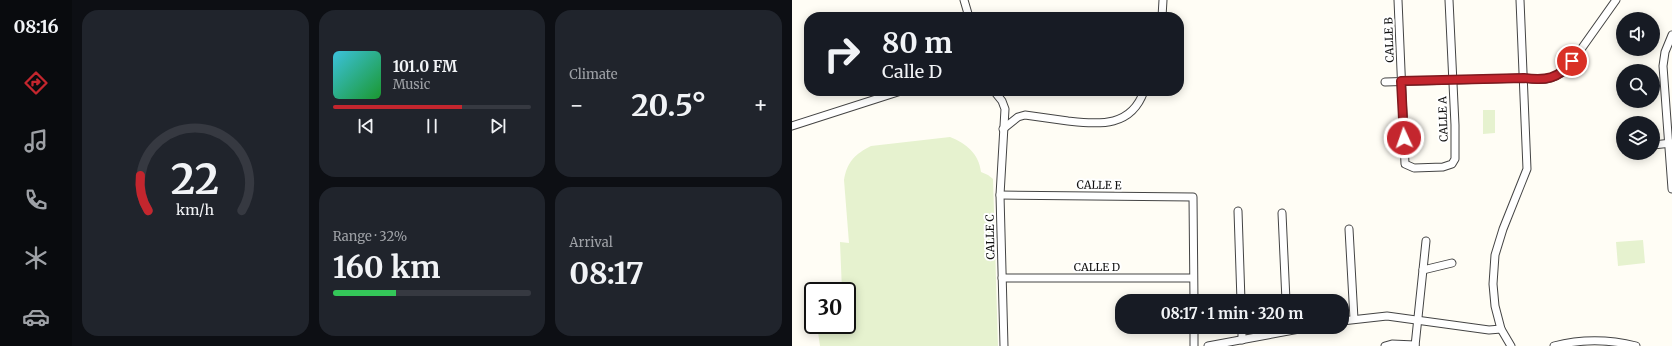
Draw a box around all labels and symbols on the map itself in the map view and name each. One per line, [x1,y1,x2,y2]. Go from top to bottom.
street label: CALLE B [1381,16,1397,63]
pin [1555,44,1589,78]
street label: CALLE A [1435,96,1451,142]
position arrow [1383,117,1425,159]
street label: CALLE E [1076,178,1122,192]
street label: CALLE C [983,214,997,260]
street label: CALLE D [1074,260,1120,274]
speed limit sign: 30 [804,282,856,334]

